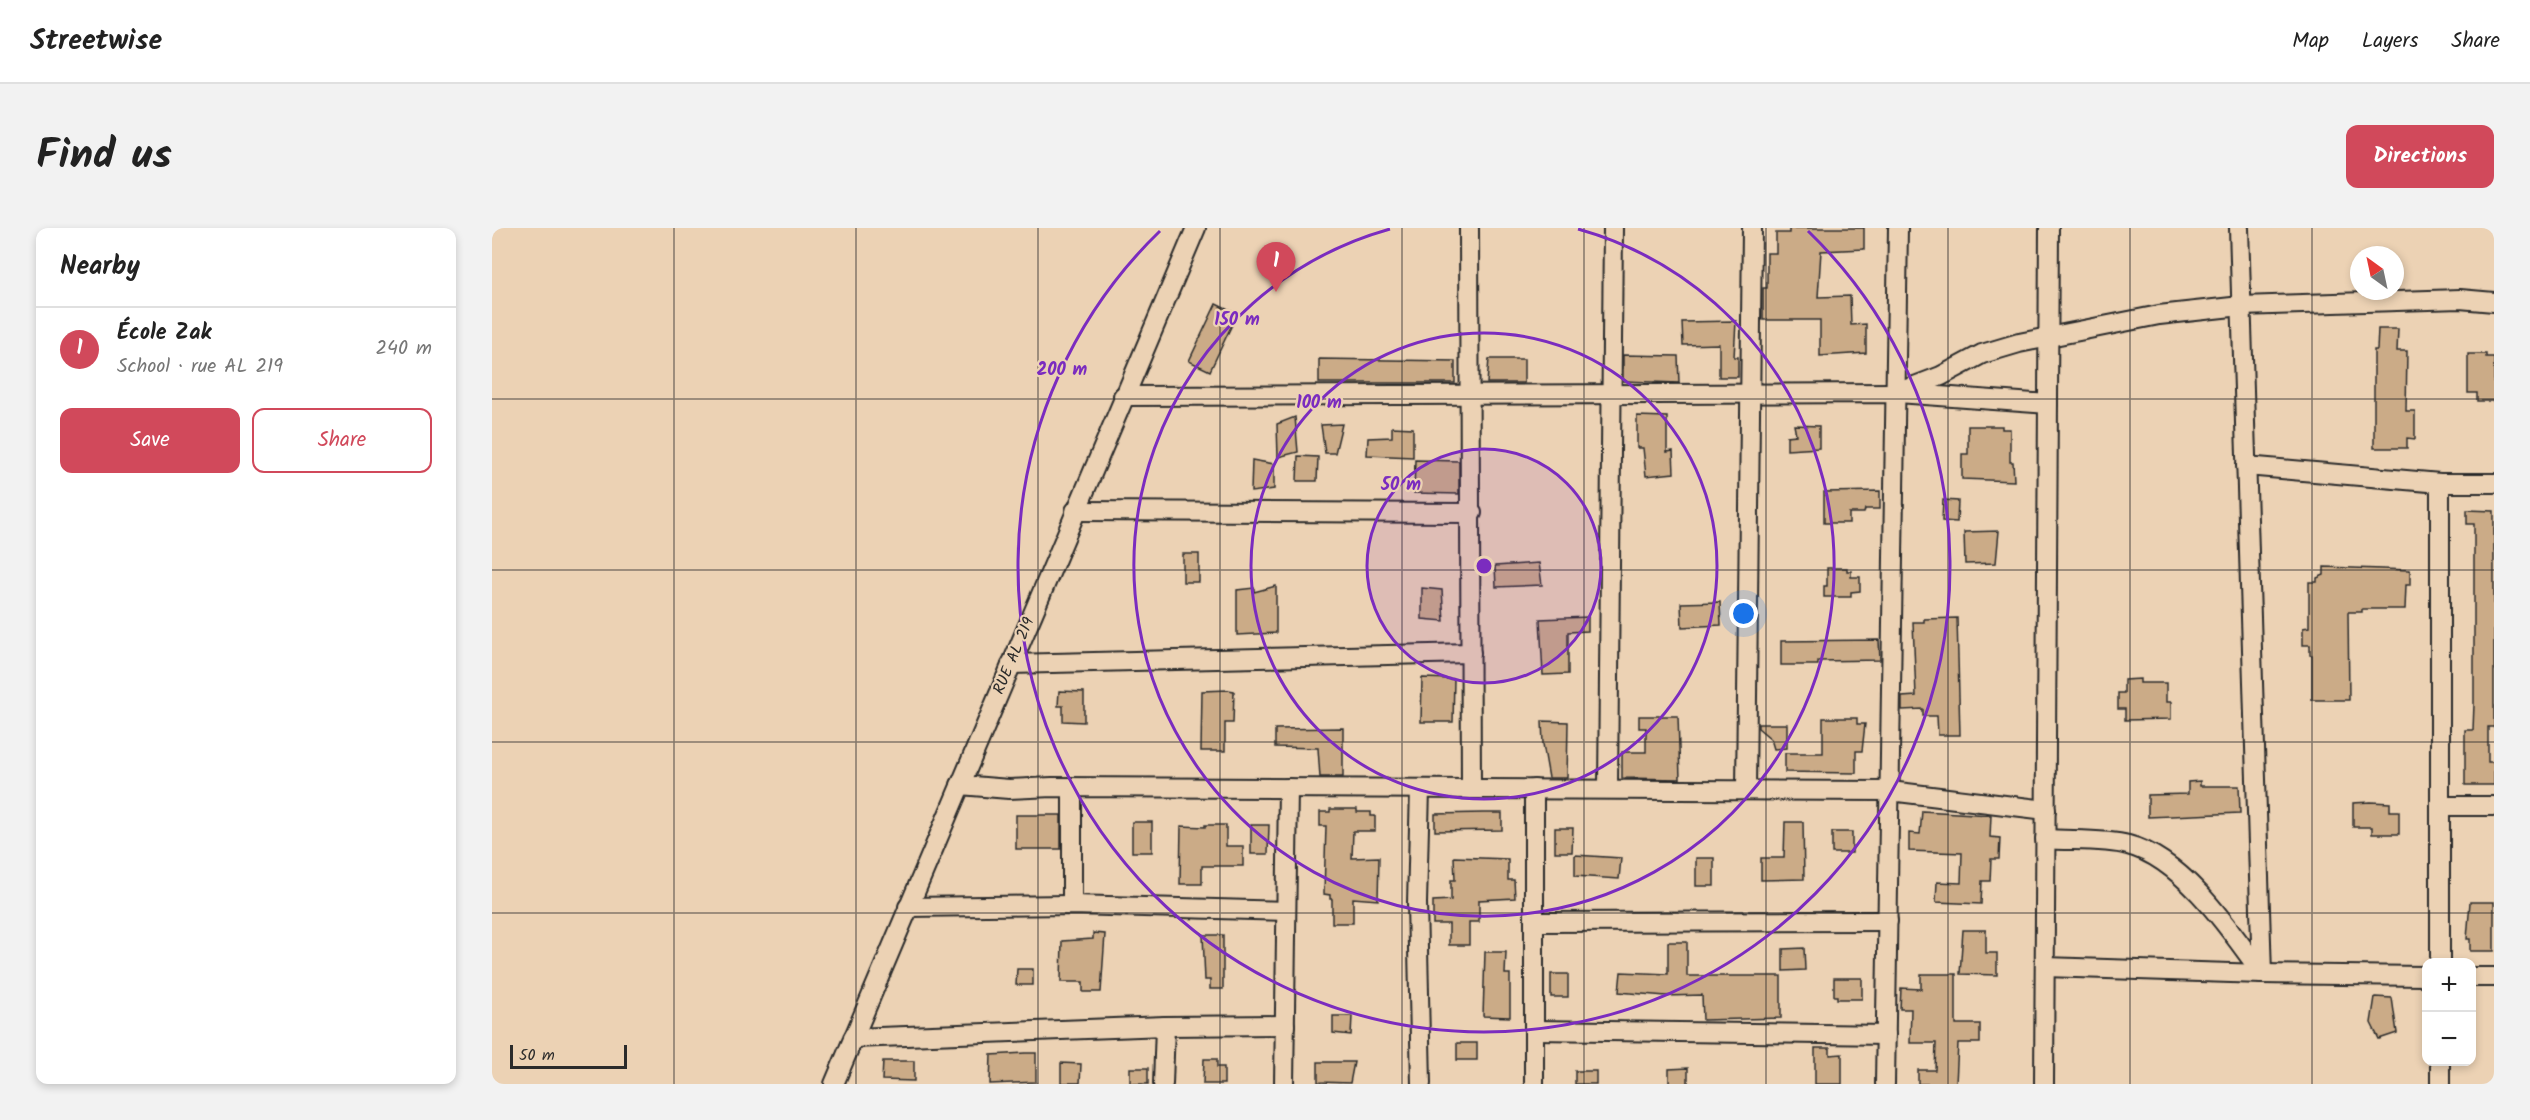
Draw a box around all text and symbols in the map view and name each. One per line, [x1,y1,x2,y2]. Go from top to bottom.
text: Streetwise [30,19,162,64]
text: Map [2292,25,2329,58]
text: Layers [2362,25,2418,58]
text: Share [2451,25,2500,58]
text: Find us [36,123,172,190]
button: Directions [2346,125,2494,188]
pin: 1 [1256,242,1296,292]
text: Nearby [60,246,140,288]
north arrow [2350,246,2404,300]
text: 150 m [1214,306,1260,335]
text: École Zak [117,316,211,351]
text: 1 [76,333,83,365]
text: 240 m [375,333,432,365]
text: School · rue AL 219 [117,351,283,383]
text: 200 m [1037,356,1088,385]
text: 100 m [1296,389,1342,418]
button: Save [60,408,240,473]
button: Share [252,408,432,473]
text: 50 m [1380,471,1421,500]
centre of rings [1474,556,1494,576]
your location [1729,599,1758,628]
street label: RUE AL 219 [987,613,1042,698]
map controls [2422,958,2476,1066]
button: + [2422,958,2476,1012]
button: − [2422,1012,2476,1066]
scale bar [510,1042,627,1070]
text: 50 m [519,1043,555,1068]

